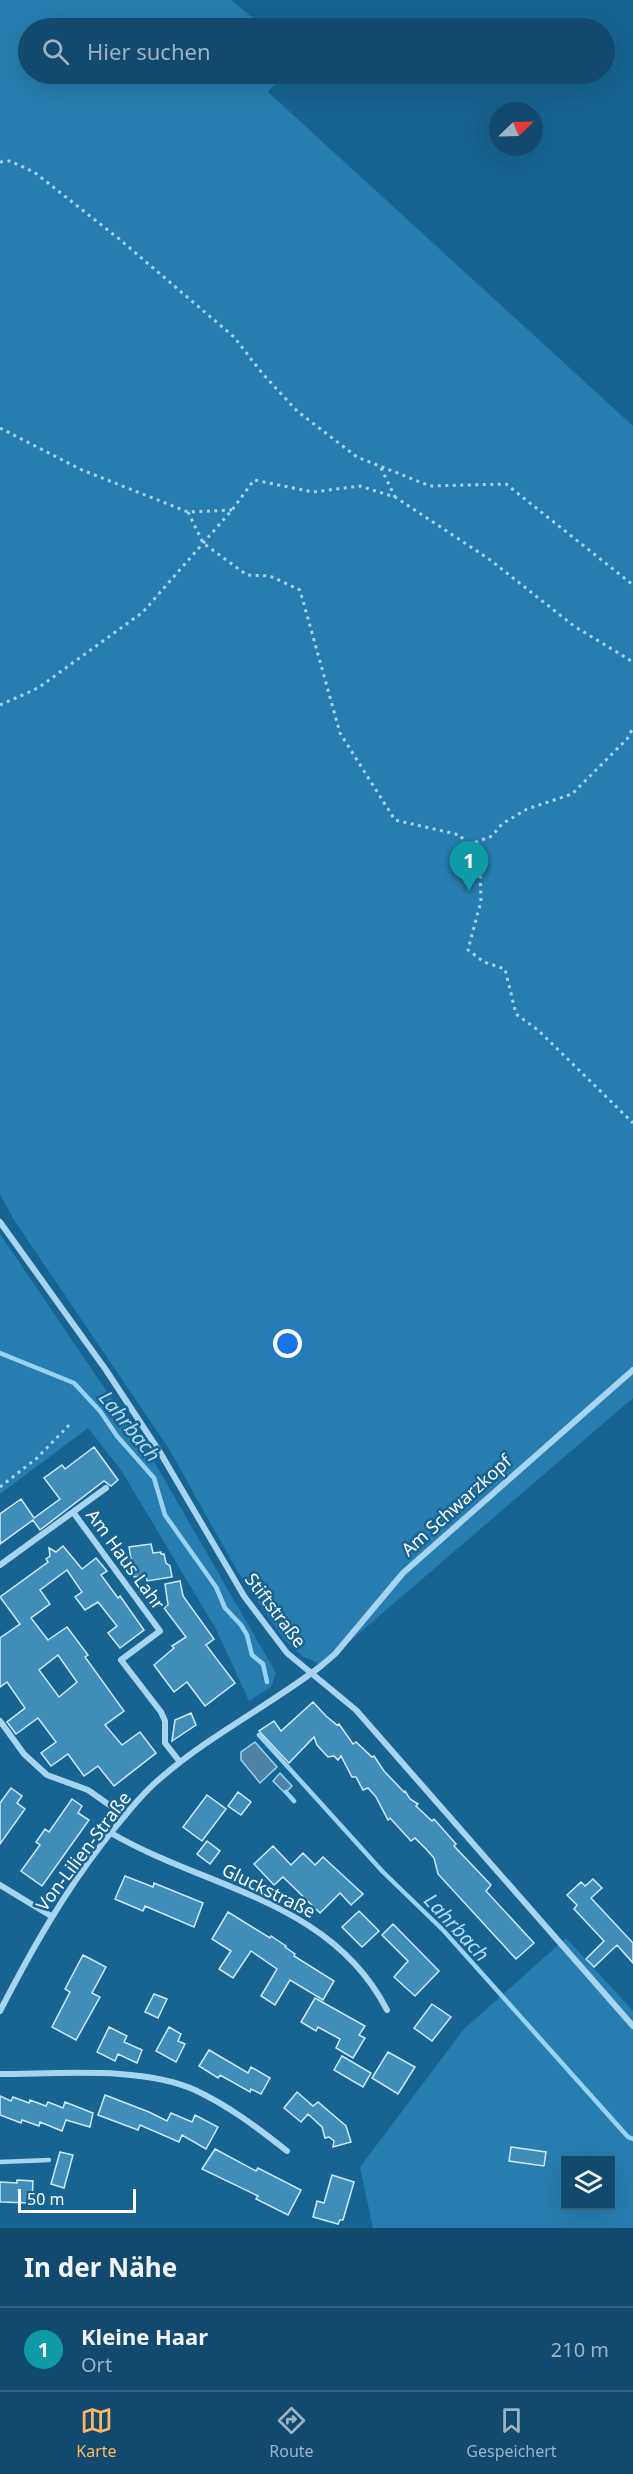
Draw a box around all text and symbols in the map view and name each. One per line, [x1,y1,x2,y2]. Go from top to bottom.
search box [18,18,615,84]
icon: search [39,35,72,68]
text: Hier suchen [87,36,211,66]
north arrow [489,102,543,156]
pin: 1 [450,842,488,891]
your location [273,1329,302,1358]
water label: Lahrbach [93,1385,167,1467]
street label: Am Schwarzkopf [396,1449,517,1561]
street label: Am Haus Lahr [81,1504,171,1615]
street label: Stiftstraße [240,1568,312,1652]
street label: Von-Lilien-Straße [30,1786,136,1916]
street label: Gluckstraße [218,1857,320,1923]
water label: Lahrbach [418,1887,496,1967]
map controls [561,2156,615,2210]
button: layers [561,2156,615,2210]
scale bar [18,2186,136,2214]
text: 50 m [27,2188,64,2210]
text: In der Nähe [24,2249,177,2285]
text: Kleine Haar [81,2321,208,2351]
text: 1 [38,2336,49,2363]
text: 210 m [551,2336,609,2363]
text: Ort [81,2351,112,2378]
tab: Karte [76,2404,117,2462]
tab: Route [269,2404,314,2462]
tab: Gespeichert [466,2404,557,2462]

